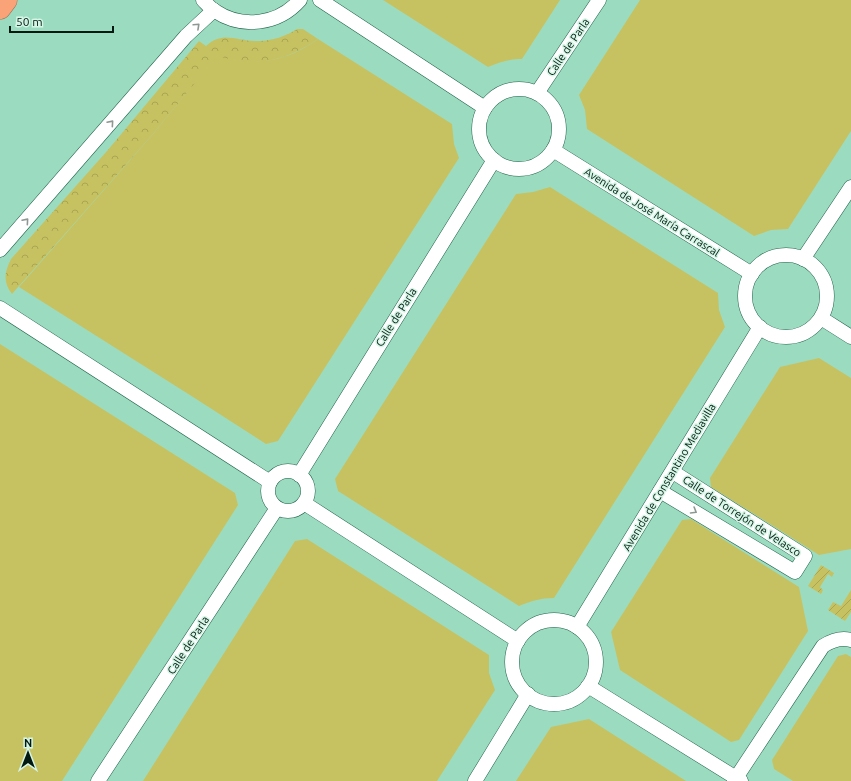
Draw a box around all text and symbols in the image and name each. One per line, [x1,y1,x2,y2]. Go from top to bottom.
scale bar [10,8,113,34]
text: 50 m [16,15,43,28]
street label: Calle de Parla [544,16,592,78]
one-way arrow [192,23,200,30]
one-way arrow [106,120,113,127]
street label: Avenida de José María Carrascal [582,165,722,259]
one-way arrow [21,218,28,225]
street label: Calle de Parla [373,286,419,348]
street label: Avenida de Constantino Mediavilla [620,401,718,553]
street label: Calle de Torrejón de Velasco [681,473,803,559]
one-way arrow [690,506,697,514]
street label: Calle de Parla [165,614,211,676]
north arrow [8,733,48,773]
text: N [24,737,32,749]

